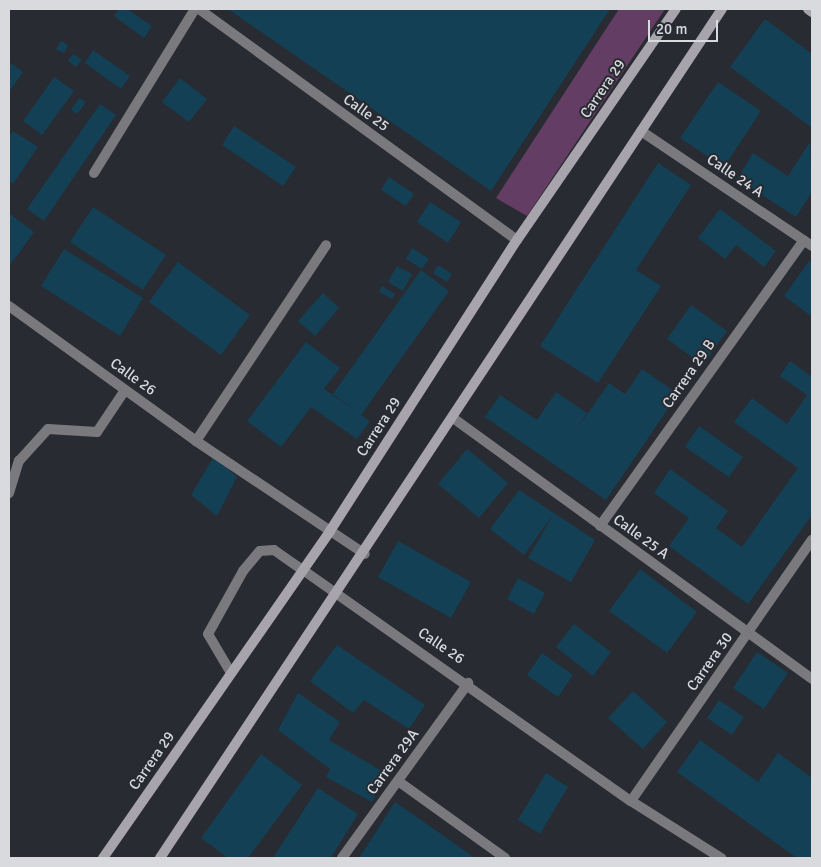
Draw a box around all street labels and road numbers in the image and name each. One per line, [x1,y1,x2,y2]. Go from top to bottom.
street label: Carrera 29 [577,56,629,122]
street label: Calle 25 [340,90,392,136]
street label: Calle 24 A [703,150,767,202]
street label: Carrera 29 B [659,336,719,412]
street label: Calle 26 [107,354,159,400]
street label: Carrera 29 [353,394,405,460]
street label: Calle 25 A [610,511,672,563]
street label: Calle 26 [414,624,468,668]
street label: Carrera 30 [683,629,737,695]
street label: Carrera 29A [363,726,423,798]
street label: Carrera 29 [125,728,179,794]

